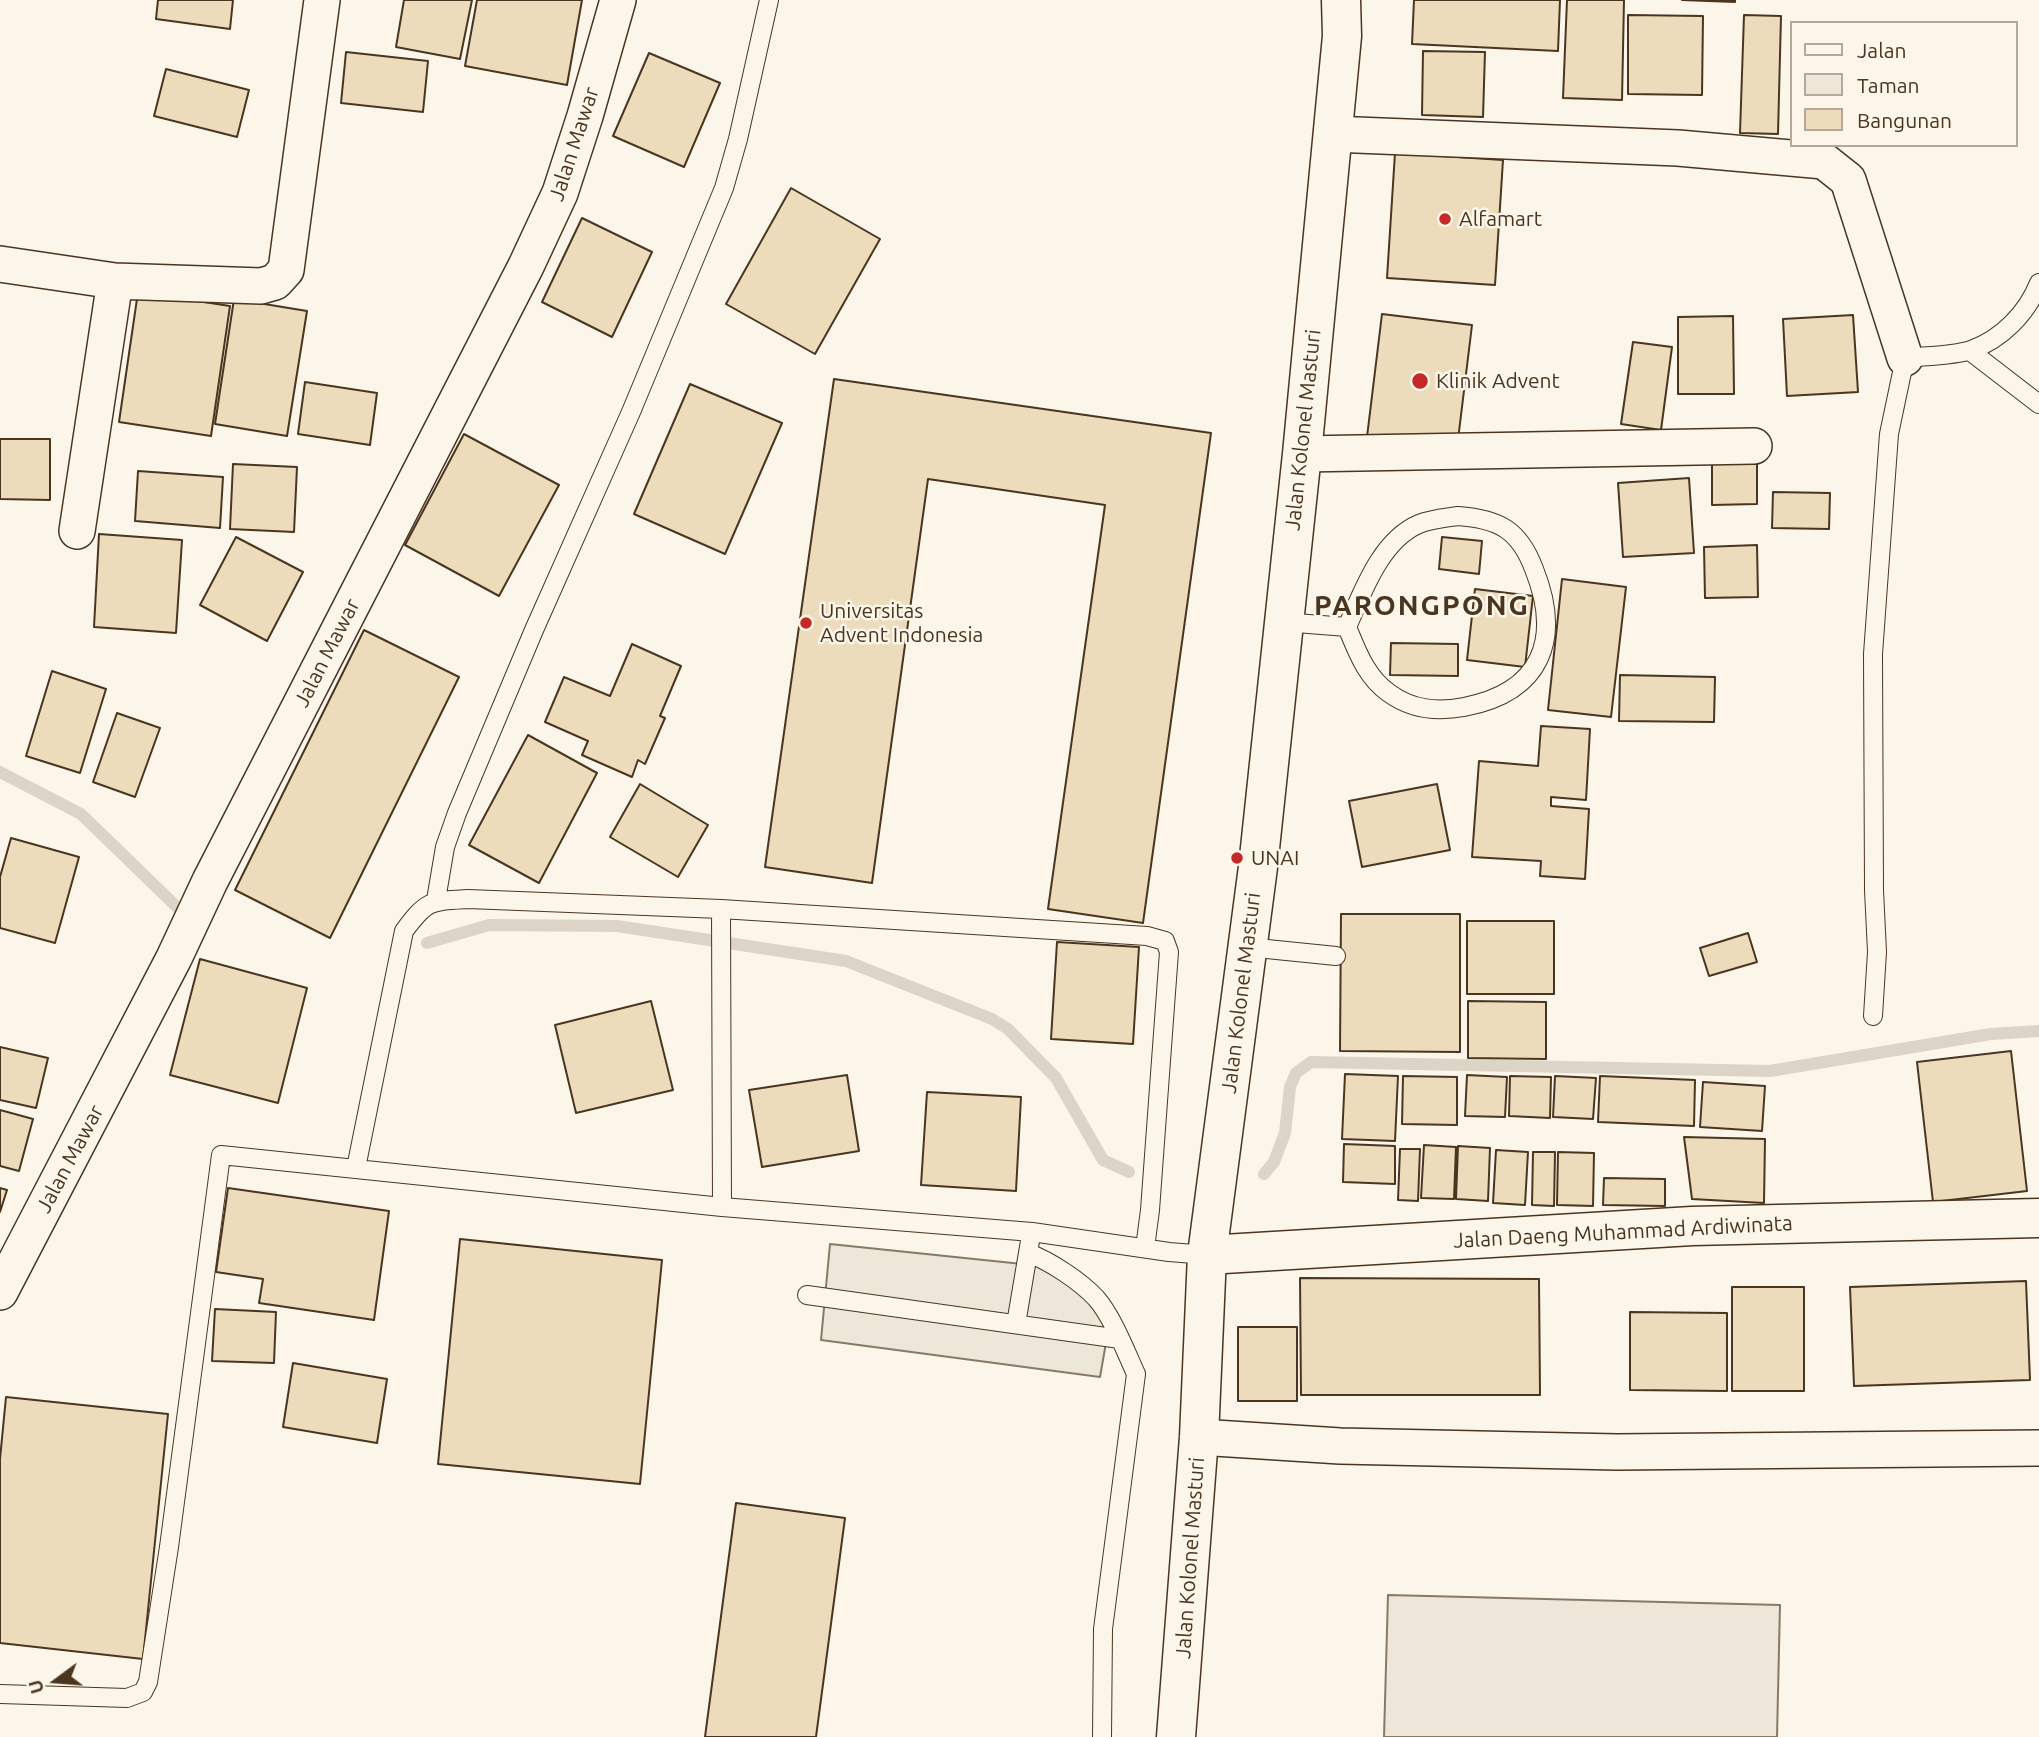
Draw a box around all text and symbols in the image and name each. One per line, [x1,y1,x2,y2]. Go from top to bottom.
legend [1790,21,2018,147]
text: Jalan [1857,38,1906,62]
text: Taman [1857,73,1920,97]
street label: Jalan Mawar [544,84,604,204]
text: Bangunan [1857,108,1952,132]
place label: Alfamart [1459,206,1542,232]
marker: Alfamart [1437,211,1453,227]
street label: Jalan Kolonel Masturi [1280,328,1326,532]
place label: Klinik Advent [1436,368,1560,394]
marker: Klinik Advent [1410,371,1430,391]
district label: PARONGPONG [1315,589,1529,623]
street label: Jalan Mawar [289,595,365,711]
place label: Universitas Advent Indonesia [820,598,983,648]
marker: Universitas Advent Indonesia [798,615,814,631]
place label: UNAI [1251,845,1299,871]
marker: UNAI [1229,850,1245,866]
street label: Jalan Kolonel Masturi [1216,891,1266,1095]
street label: Jalan Mawar [31,1101,109,1217]
street label: Jalan Daeng Muhammad Ardiwinata [1453,1211,1793,1253]
street label: Jalan Kolonel Masturi [1170,1456,1210,1660]
north arrow [21,1646,91,1716]
text: U [23,1677,48,1696]

